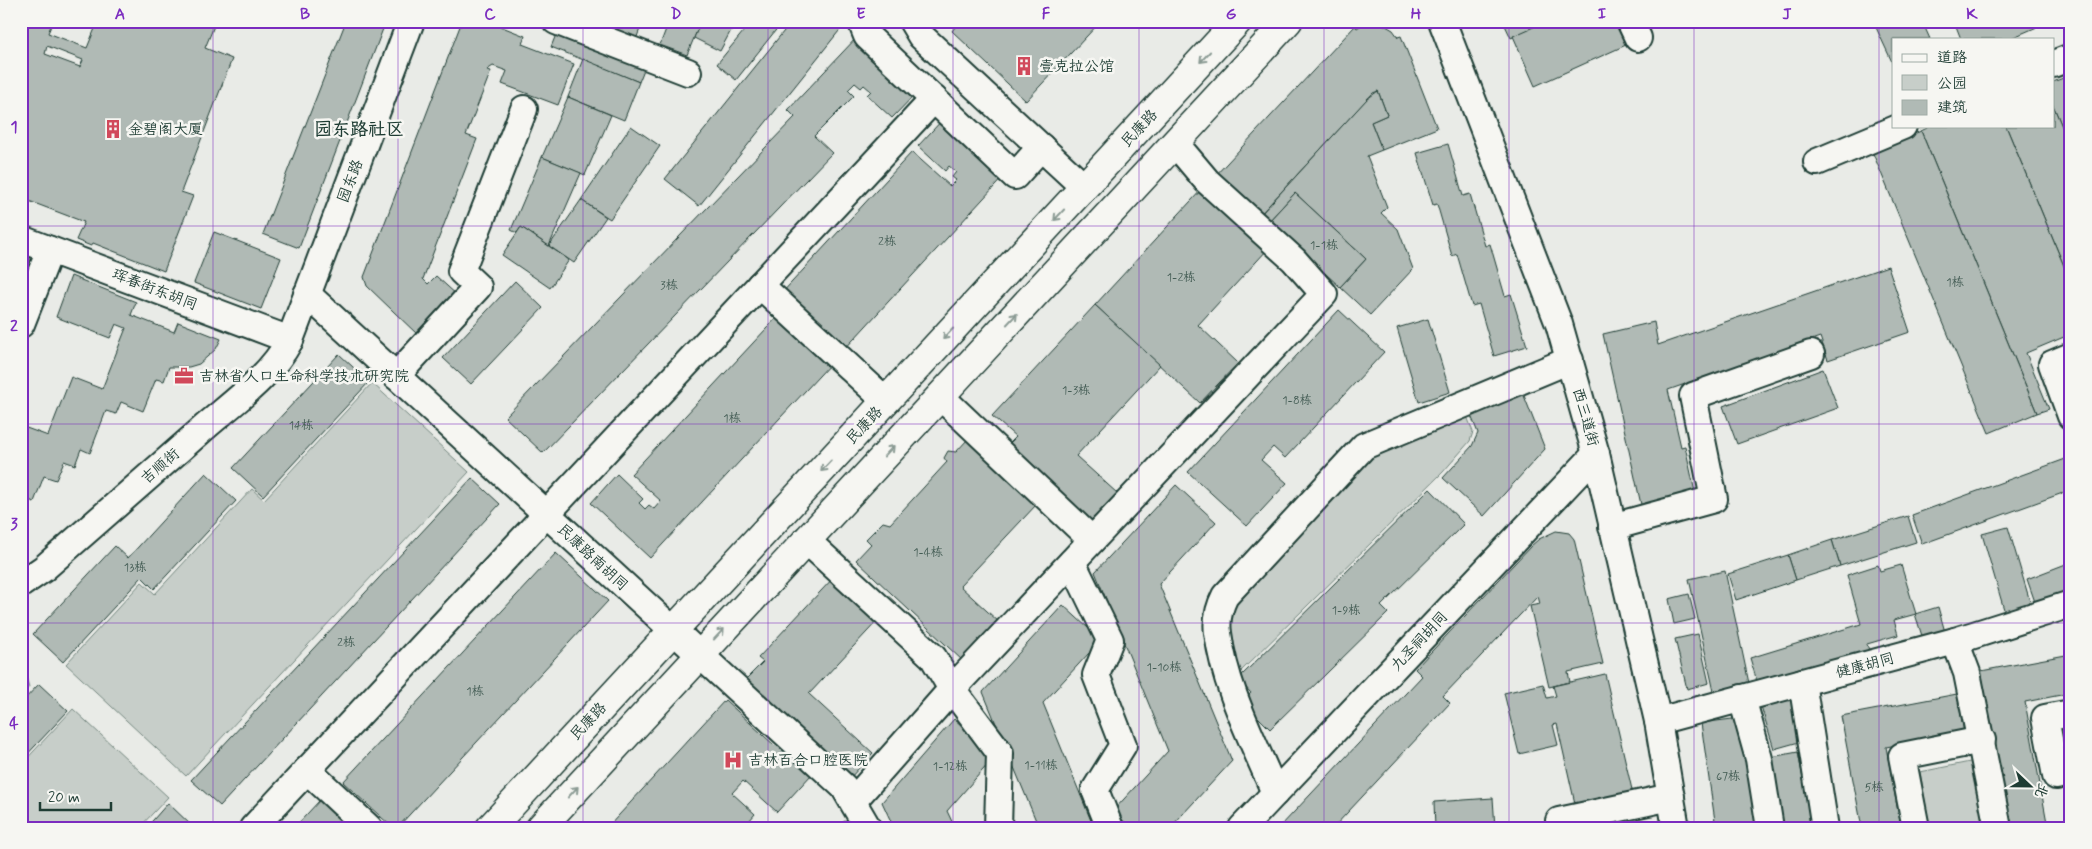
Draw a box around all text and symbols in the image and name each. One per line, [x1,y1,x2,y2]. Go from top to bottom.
text: A [115,4,125,25]
text: B [300,4,310,25]
text: C [484,4,496,25]
text: D [670,4,682,25]
text: E [856,4,866,25]
text: F [1042,4,1051,25]
text: G [1226,4,1237,25]
text: H [1411,4,1422,25]
text: I [1598,4,1607,25]
text: J [1782,4,1792,25]
text: K [1966,4,1978,25]
legend [1892,38,2054,128]
text: 道路 [1937,48,1967,68]
one-way arrow [1199,51,1211,63]
building icon: 壹克拉公馆 [1013,55,1035,77]
place label: 壹克拉公馆 [1039,57,1114,77]
text: 公园 [1937,74,1967,94]
text: 建筑 [1937,98,1967,118]
street label: 民康路 [1117,105,1162,152]
text: 1 [10,117,18,138]
building icon: 金碧阁大厦 [102,118,124,140]
district label: 园东路社区 [314,118,404,142]
place label: 金碧阁大厦 [128,120,203,140]
street label: 园东路 [334,157,368,206]
one-way arrow [1053,208,1065,221]
house number: 2栋 [878,234,896,250]
house number: 1-1栋 [1310,238,1338,254]
street label: 珲春街东胡同 [109,264,200,315]
house number: 1-2栋 [1167,270,1195,286]
house number: 1栋 [1946,275,1964,291]
house number: 3栋 [660,278,678,294]
one-way arrow [1006,313,1017,326]
text: 2 [10,316,18,337]
one-way arrow [942,327,954,340]
office icon: 吉林省人口生命科学技术研究院 [173,365,195,387]
place label: 吉林省人口生命科学技术研究院 [199,367,409,387]
house number: 1-3栋 [1062,383,1090,399]
street label: 西三道街 [1567,386,1603,449]
house number: 1-8栋 [1282,393,1312,409]
street label: 民康路 [842,402,887,449]
house number: 1栋 [723,411,741,427]
house number: 14栋 [289,418,313,434]
street label: 吉顺街 [137,444,184,489]
one-way arrow [883,445,895,458]
one-way arrow [820,459,832,472]
text: 3 [10,514,18,535]
street label: 民康路南胡同 [553,520,632,596]
house number: 1-4栋 [913,545,943,561]
house number: 13栋 [124,560,146,576]
house number: 1-9栋 [1332,603,1360,619]
street label: 九圣祠胡同 [1387,607,1453,676]
one-way arrow [713,628,725,641]
house number: 2栋 [337,635,355,651]
street label: 健康胡同 [1834,649,1897,683]
house number: 1-10栋 [1147,660,1181,676]
house number: 1栋 [466,684,484,700]
street label: 民康路 [566,698,611,745]
text: 4 [9,713,19,734]
hospital icon: 吉林百合口腔医院 [722,749,744,771]
place label: 吉林百合口腔医院 [748,751,868,771]
house number: 1-11栋 [1024,758,1058,774]
house number: 1-12栋 [933,759,967,775]
north arrow [2004,762,2054,812]
house number: 67栋 [1716,769,1740,785]
scale bar [40,779,111,811]
house number: 5栋 [1864,780,1884,796]
text: 北 [2030,781,2052,800]
one-way arrow [567,786,579,798]
text: 20 m [48,788,80,808]

